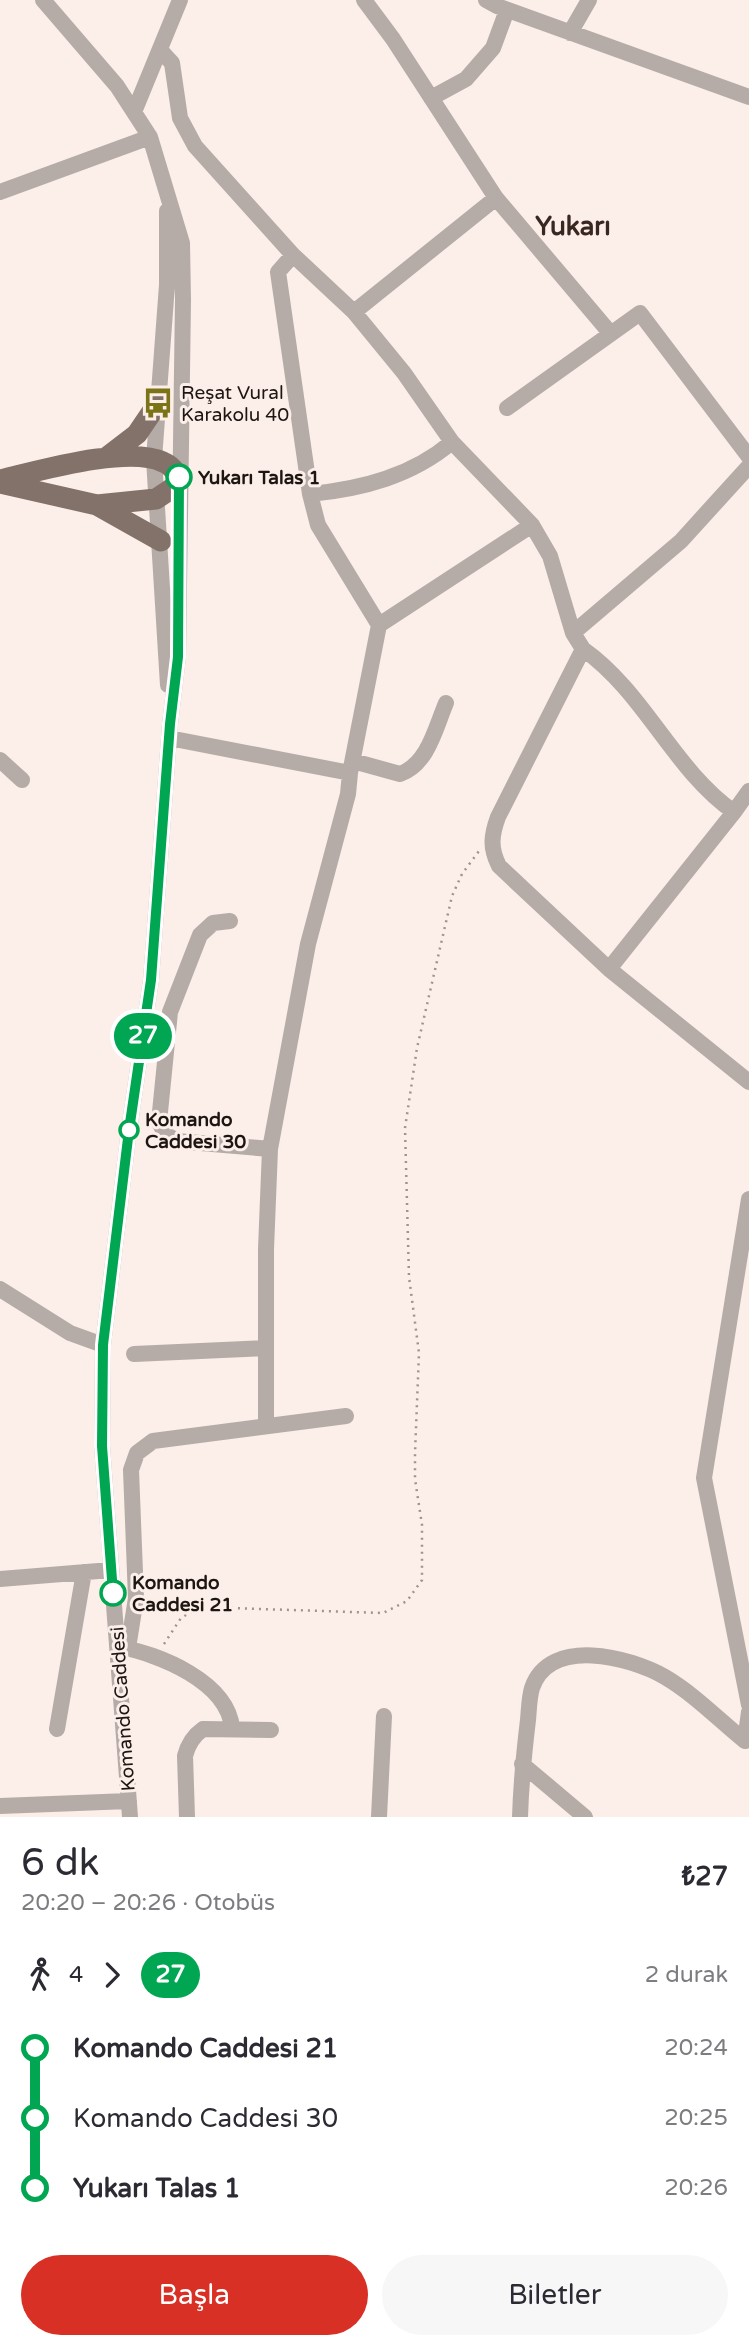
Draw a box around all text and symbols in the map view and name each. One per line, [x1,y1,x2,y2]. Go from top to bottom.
district label: Yukarı [535,211,611,242]
place label: Reşat Vural Karakolu 40 [181,382,289,426]
bus stop icon: Reşat Vural Karakolu 40 [141,386,175,420]
marker: Yukarı Talas 1 [166,464,192,490]
place label: Yukarı Talas 1 [198,467,320,489]
line badge: 27 [111,1013,174,1059]
text: 27 [128,1021,158,1050]
place label: Komando Caddesi 30 [145,1109,246,1153]
marker: Komando Caddesi 30 [119,1120,139,1140]
place label: Komando Caddesi 21 [132,1572,233,1616]
marker: Komando Caddesi 21 [100,1580,126,1606]
street label: Komando Caddesi [106,1626,140,1792]
text: 6 dk [21,1840,99,1886]
text: ₺27 [682,1861,728,1892]
text: 20:20 – 20:26 · Otobüs [21,1889,275,1917]
icon: walk [21,1956,59,1994]
icon: forward [93,1956,131,1994]
text: 27 [155,1960,186,1989]
text: 4 [69,1961,83,1989]
text: 2 durak [645,1961,728,1989]
text: Komando Caddesi 21 [73,2033,338,2064]
text: 20:24 [664,2034,728,2062]
text: Komando Caddesi 30 [73,2103,338,2134]
text: 20:25 [664,2104,728,2132]
text: Yukarı Talas 1 [73,2173,240,2204]
text: 20:26 [664,2174,728,2202]
button: Başla [21,2255,368,2335]
button: Biletler [382,2255,728,2335]

